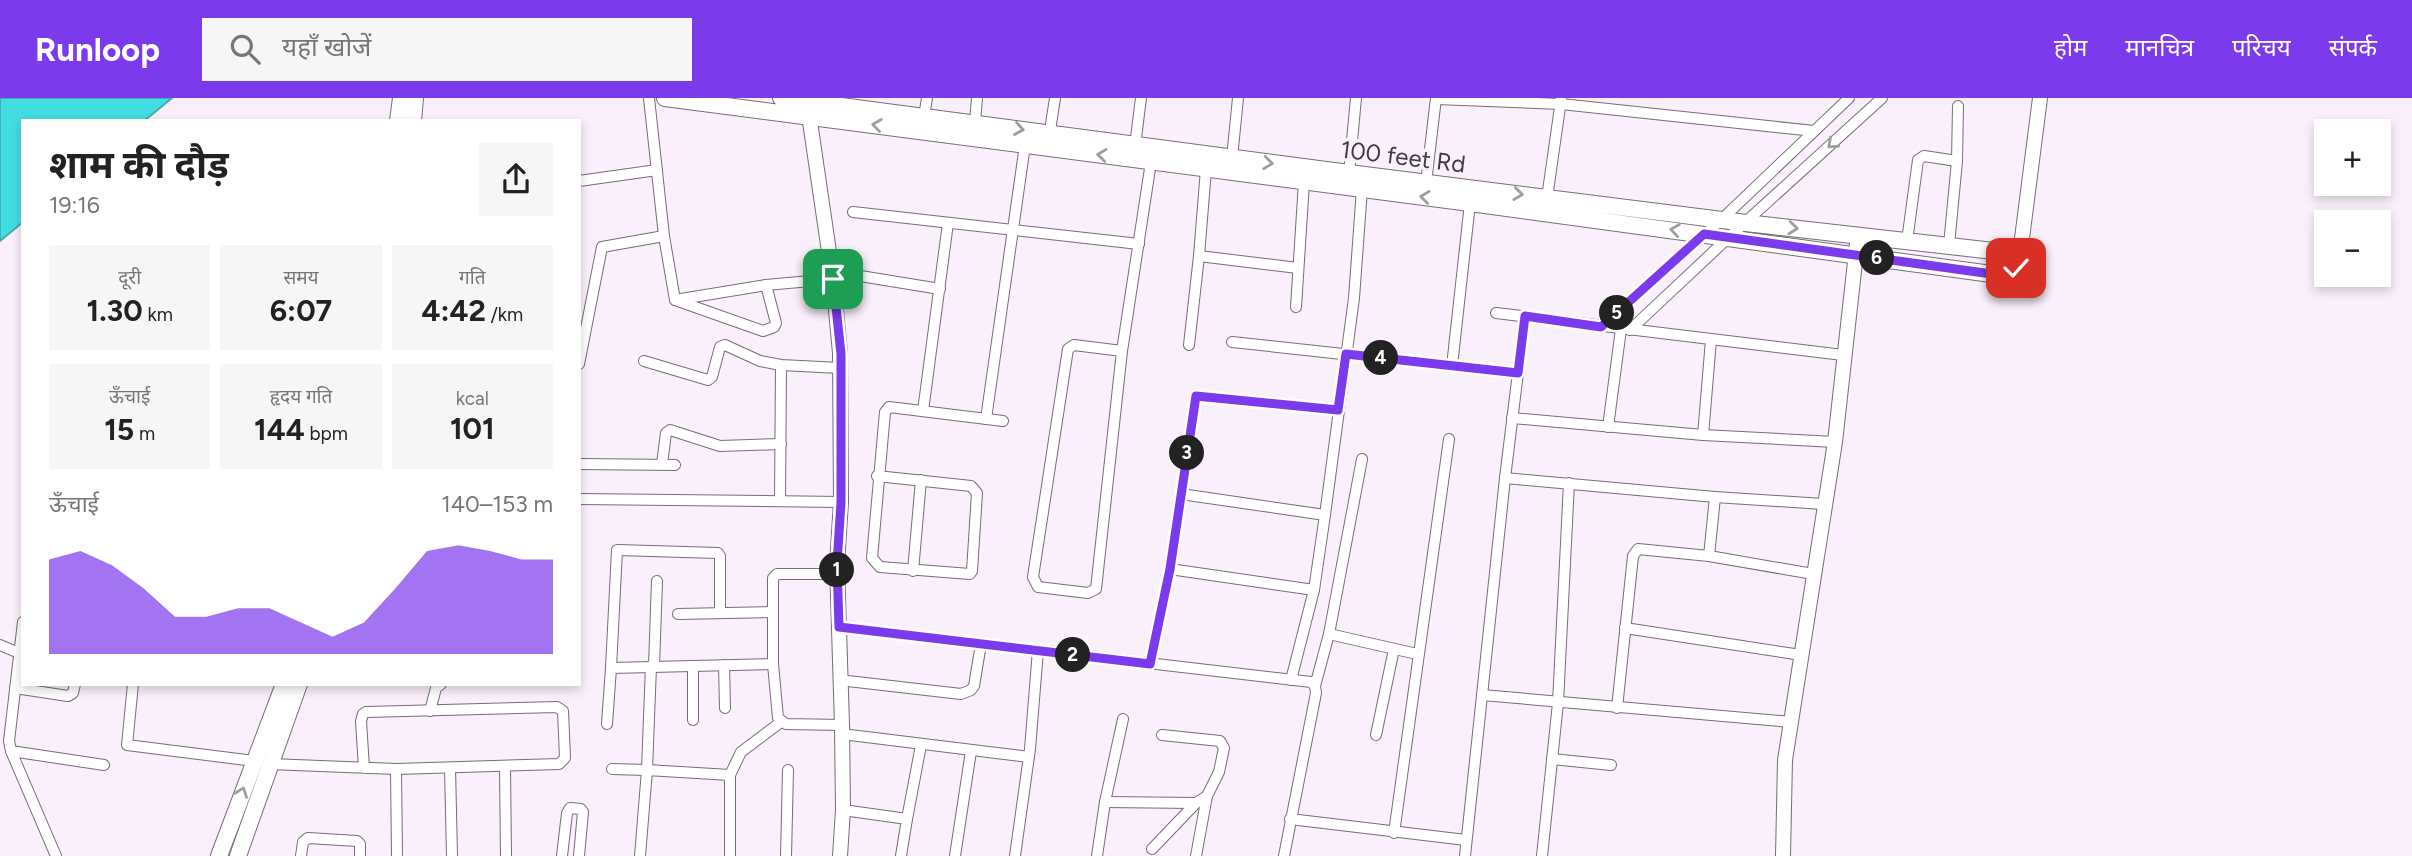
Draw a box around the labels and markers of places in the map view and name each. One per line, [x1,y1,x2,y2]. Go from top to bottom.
pin [1986,238,2046,298]
pin: 6 [1860,240,1895,276]
pin [803,249,863,309]
pin: 5 [1600,296,1634,330]
pin: 4 [1364,341,1398,376]
pin: 3 [1170,436,1204,470]
pin: 1 [820,552,854,588]
pin: 2 [1056,638,1090,672]

